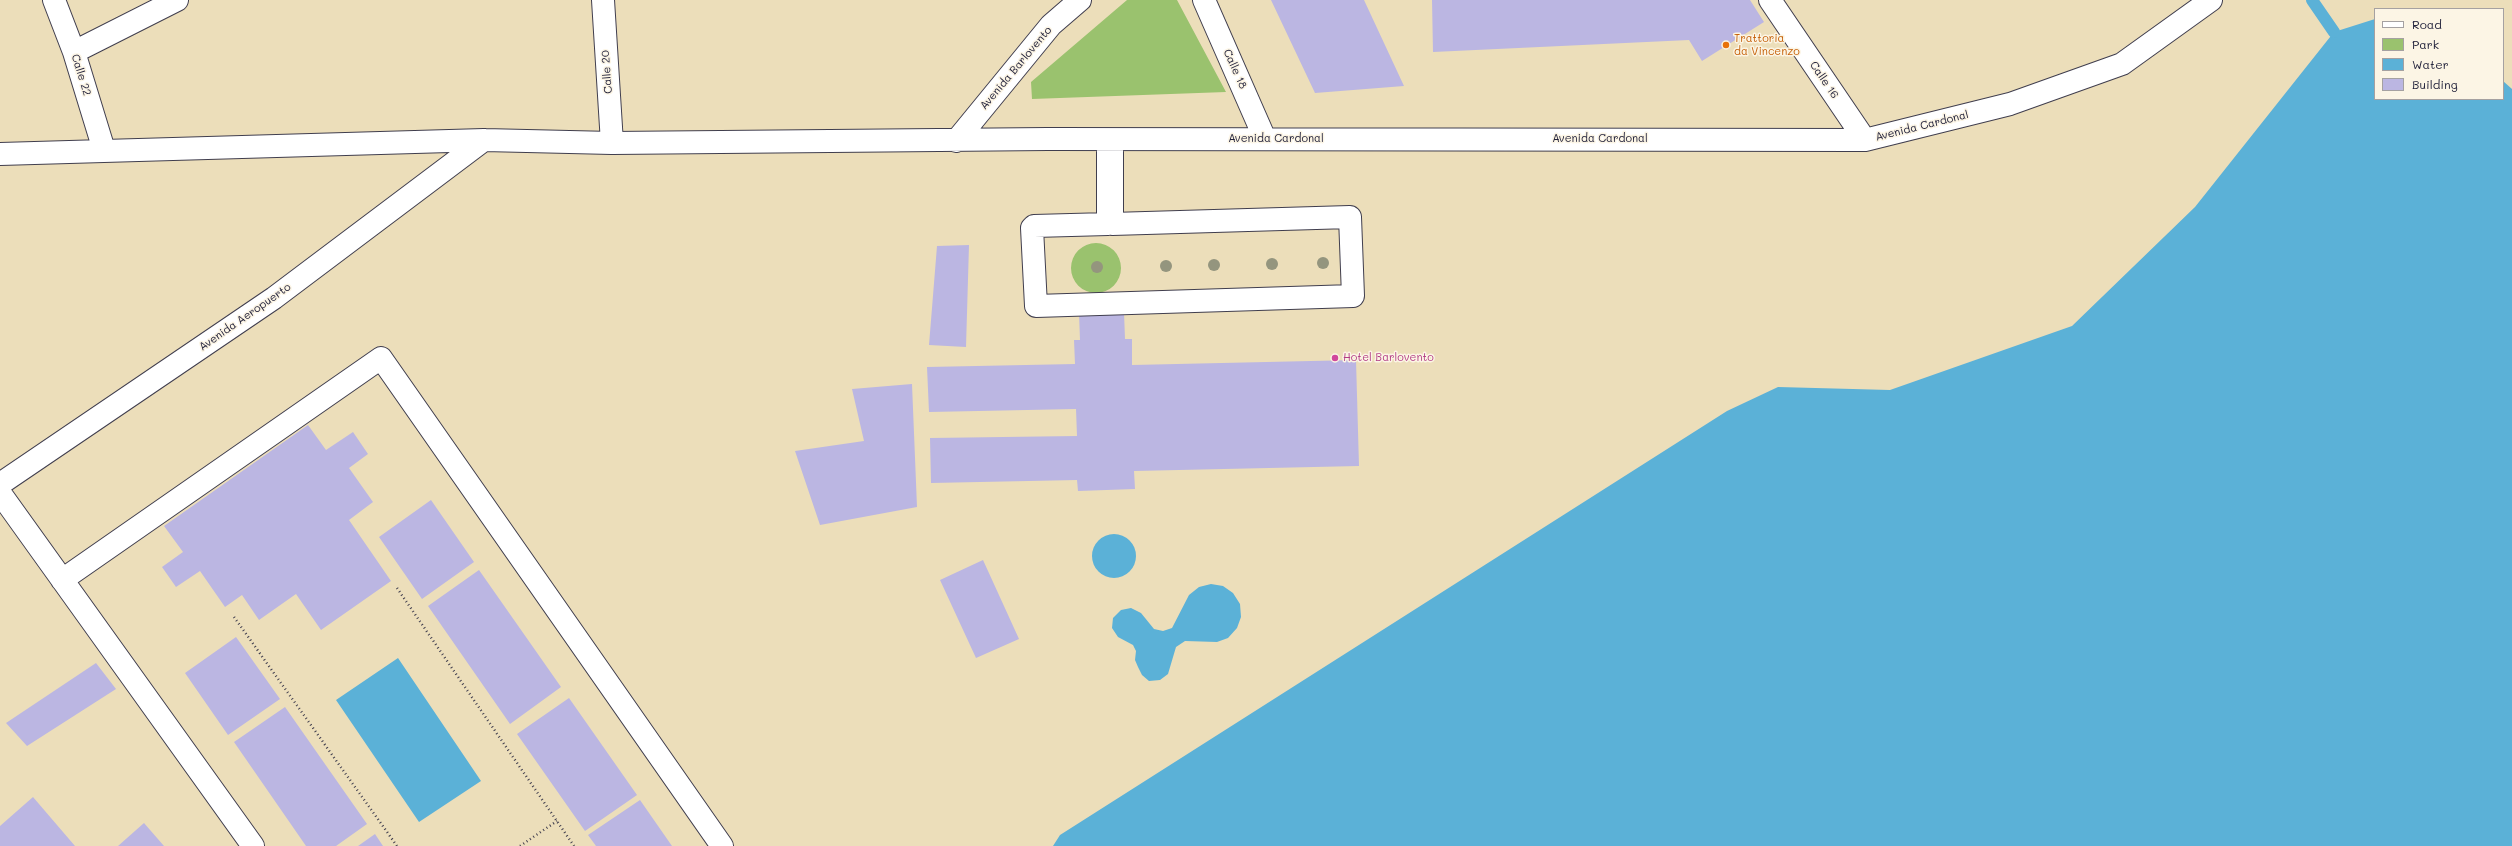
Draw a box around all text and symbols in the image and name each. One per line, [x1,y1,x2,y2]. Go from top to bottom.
legend [2374,8,2504,100]
text: Road [2412,16,2442,32]
street label: Avenida Barlovento [977,24,1055,112]
place label: Trattoria da Vincenzo [1734,32,1800,58]
text: Park [2412,36,2439,52]
marker: Trattoria da Vincenzo [1721,40,1731,50]
street label: Calle 18 [1220,47,1250,91]
street label: Calle 20 [599,50,615,94]
street label: Calle 22 [68,53,94,97]
text: Water [2412,56,2449,72]
street label: Calle 16 [1807,59,1841,101]
text: Building [2412,76,2458,92]
street label: Avenida Cardonal [1874,108,1970,144]
street label: Avenida Cardonal [1228,132,1324,146]
street label: Avenida Cardonal [1552,132,1648,146]
street label: Avenida Aeropuerto [197,280,293,354]
place label: Hotel Barlovento [1343,351,1434,365]
marker: Hotel Barlovento [1330,353,1340,363]

